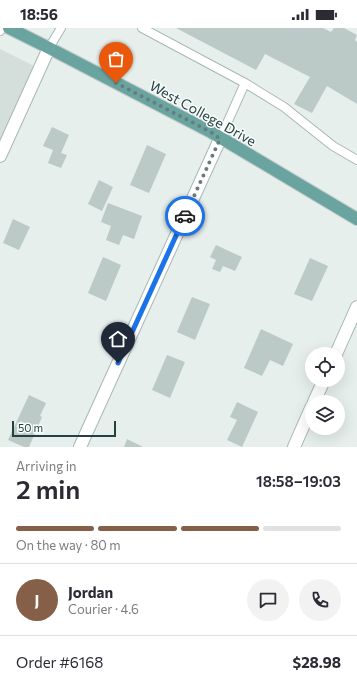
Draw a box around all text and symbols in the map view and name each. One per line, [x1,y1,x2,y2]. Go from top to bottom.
text: 18:56 [20,5,58,23]
pin [99,42,133,83]
icon: bag [105,48,127,70]
street label: West College Drive [147,77,259,149]
courier [165,196,205,236]
icon: car [174,205,196,227]
pin [101,322,135,363]
icon: home [107,328,129,350]
map controls [305,347,345,435]
button: locate [305,347,345,387]
button: layers [305,395,345,435]
scale bar [12,419,116,438]
text: 50 m [18,421,43,434]
text: Arriving in [16,458,76,474]
text: 18:58–19:03 [256,472,341,490]
text: 2 min [16,473,80,504]
text: On the way · 80 m [16,537,121,553]
button: chat [247,579,289,621]
button: phone [299,579,341,621]
text: Jordan [68,583,113,601]
text: J [35,591,39,609]
text: Courier · 4.6 [68,601,139,617]
text: Order #6168 [16,653,103,671]
text: $28.98 [293,653,341,671]

